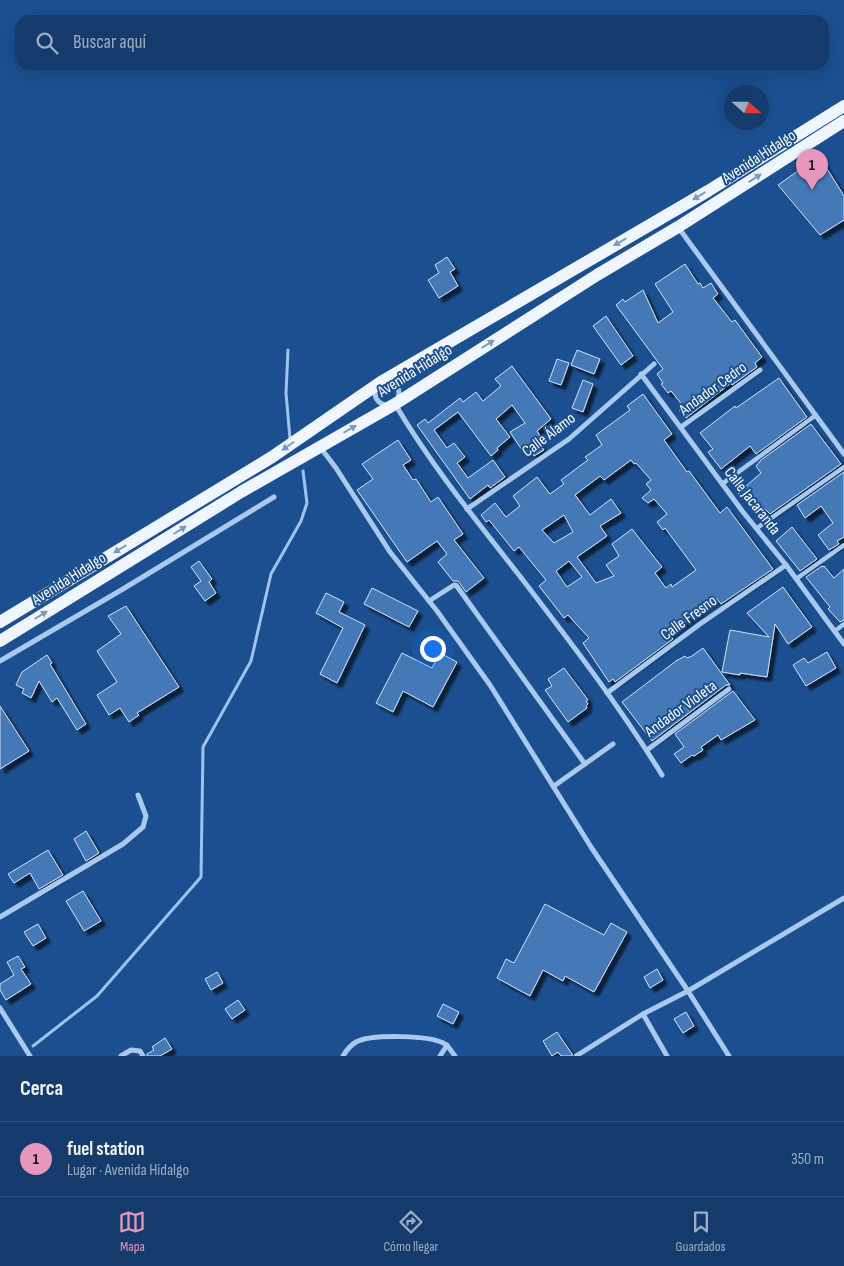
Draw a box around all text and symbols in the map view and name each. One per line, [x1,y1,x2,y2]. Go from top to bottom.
search box [15,15,829,70]
icon: search [33,29,61,57]
text: Buscar aquí [73,31,146,54]
north arrow [724,85,769,130]
street label: Avenida Hidalgo [718,126,799,188]
pin: 1 [796,149,828,190]
one-way arrow [749,173,762,183]
one-way arrow [692,192,705,201]
one-way arrow [614,238,627,247]
one-way arrow [482,340,495,349]
street label: Avenida Hidalgo [373,341,456,402]
street label: Andador Cedro [675,358,751,420]
street label: Calle Álamo [519,409,579,461]
one-way arrow [343,425,356,434]
one-way arrow [281,441,294,451]
street label: Calle Jacaranda [720,463,784,539]
one-way arrow [173,525,186,535]
one-way arrow [113,545,126,554]
street label: Avenida Hidalgo [27,549,110,610]
street label: Calle Fresno [657,591,721,645]
one-way arrow [35,611,48,620]
your location [420,636,446,662]
street label: Andador Violeta [640,677,721,742]
text: Cerca [20,1076,63,1101]
text: fuel station [67,1138,144,1161]
text: 1 [33,1150,39,1169]
text: 350 m [791,1150,824,1169]
text: Lugar · Avenida Hidalgo [67,1161,189,1180]
tab: Mapa [118,1208,146,1255]
tab: Cómo llegar [383,1208,439,1255]
tab: Guardados [676,1208,725,1255]

